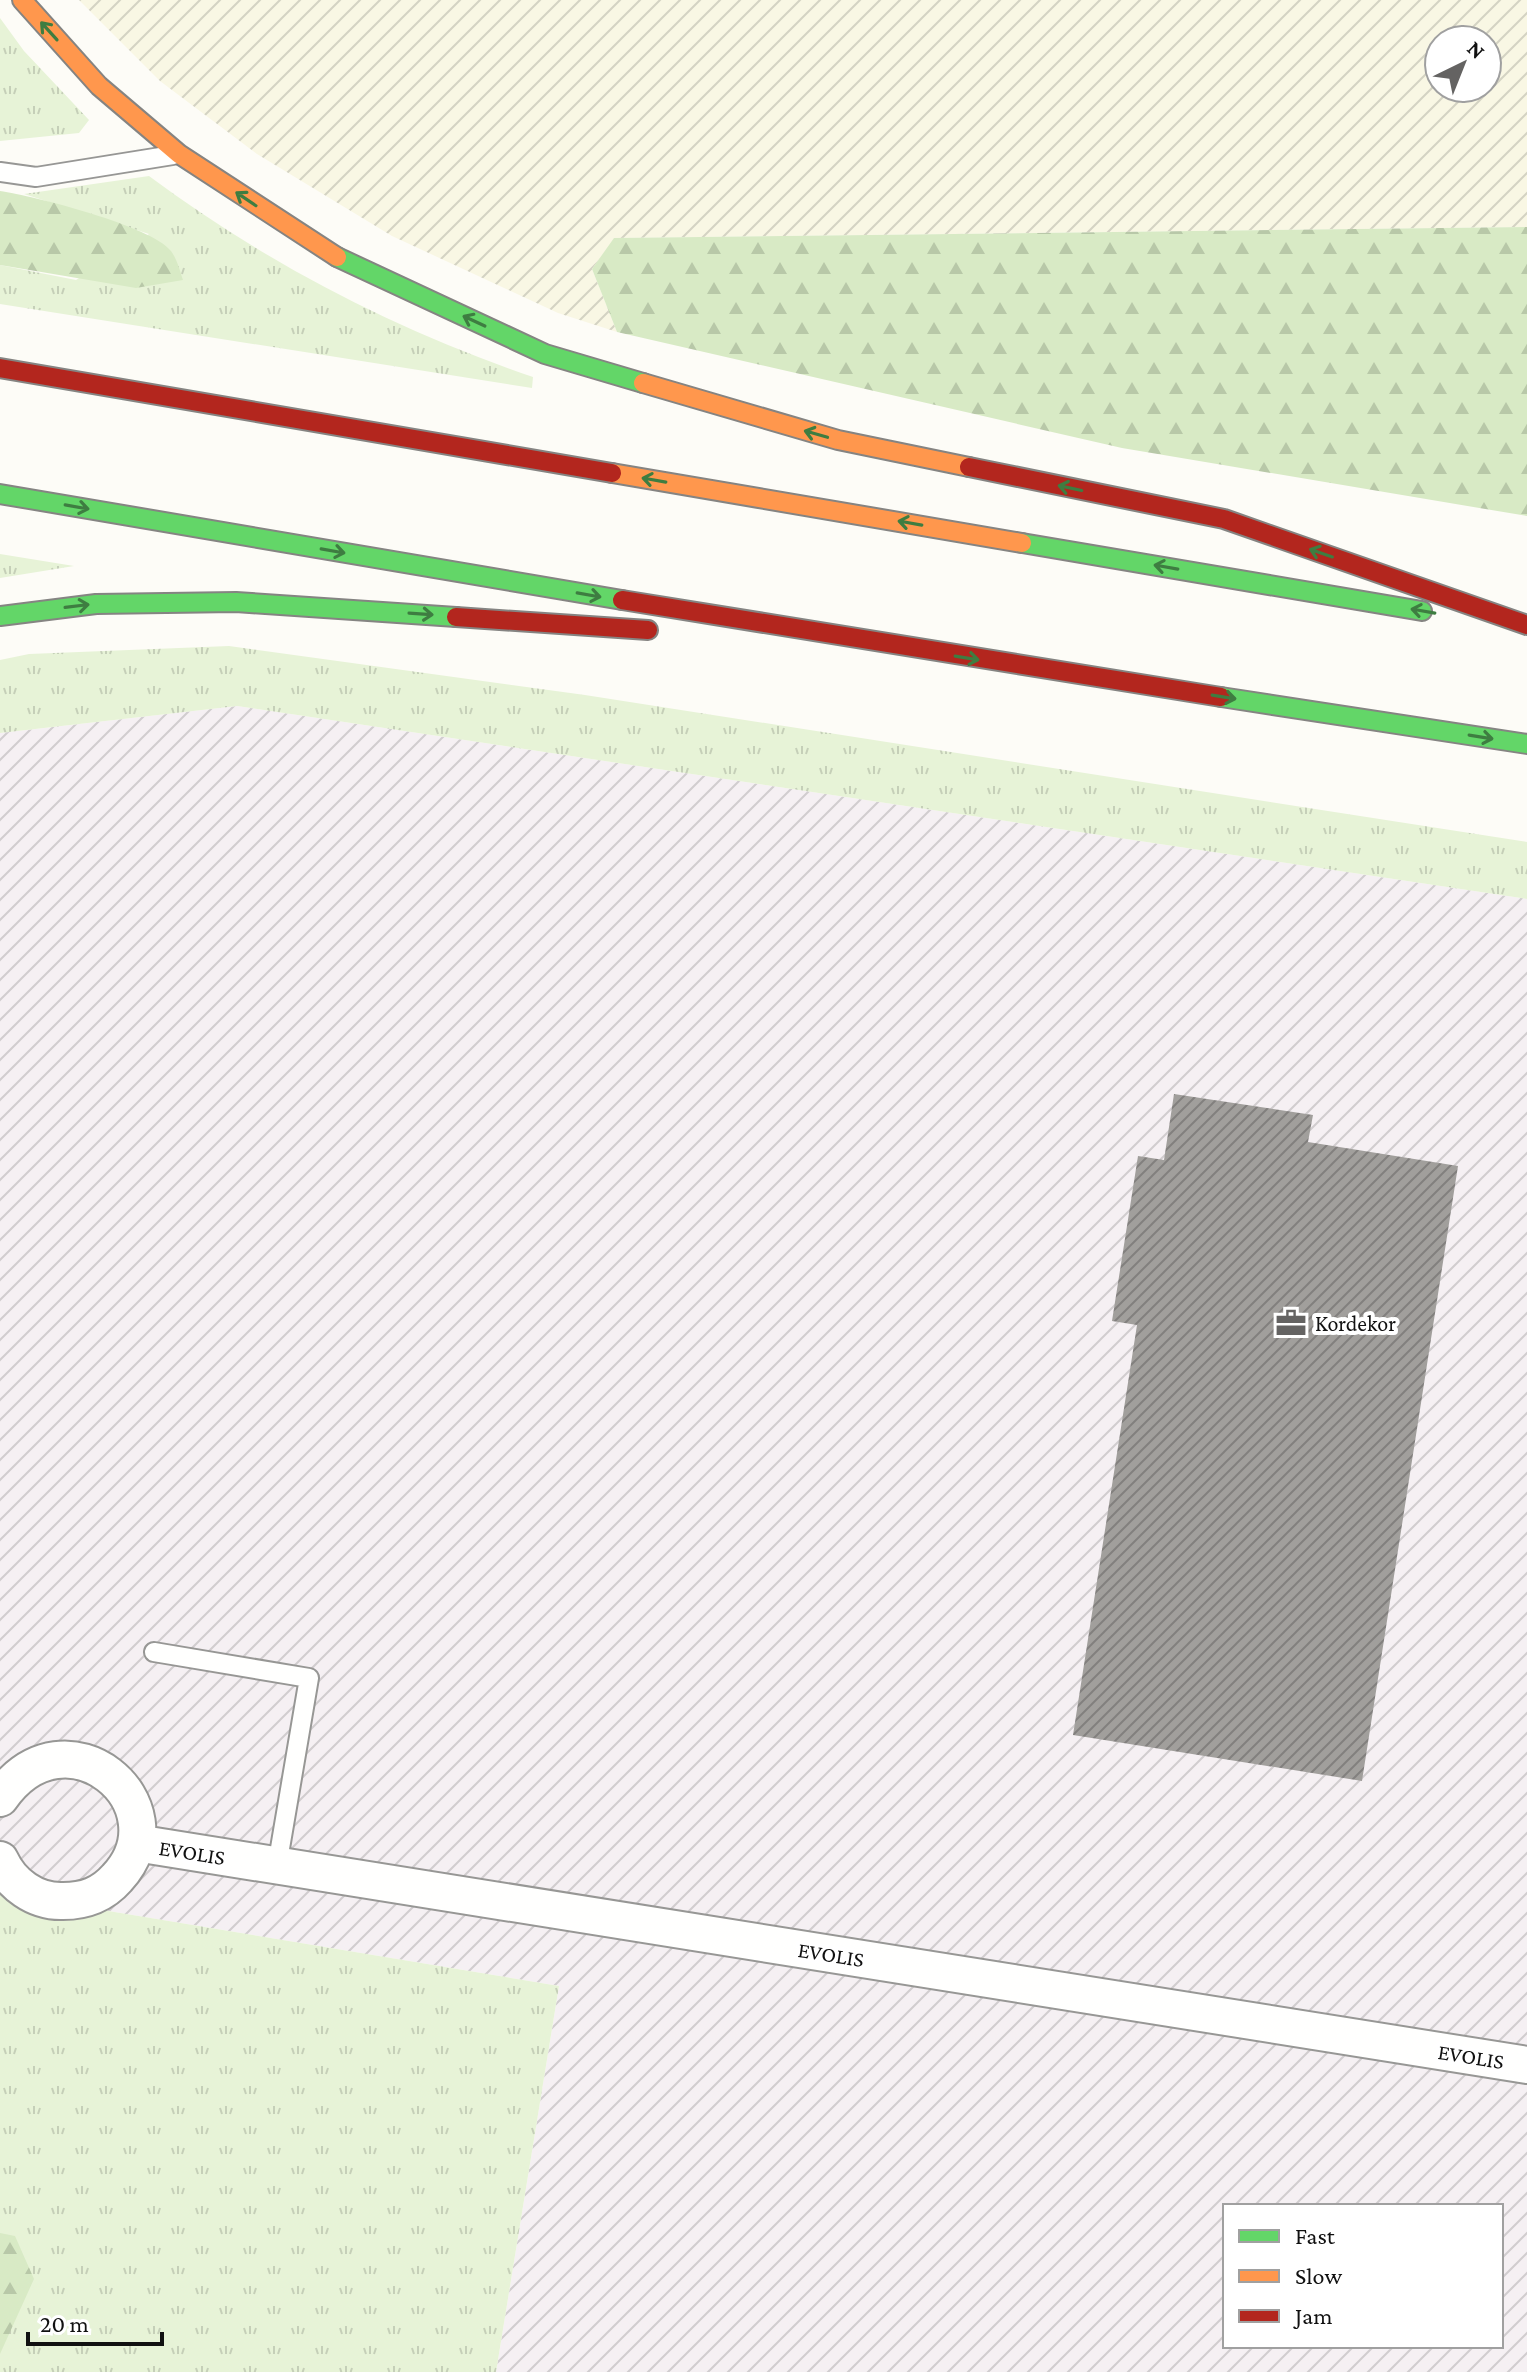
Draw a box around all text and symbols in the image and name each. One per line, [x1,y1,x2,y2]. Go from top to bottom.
one-way arrow [41,21,59,41]
north arrow [1423,24,1503,104]
text: N [1462,35,1490,64]
one-way arrow [235,191,257,207]
one-way arrow [463,313,487,328]
one-way arrow [803,426,829,441]
one-way arrow [641,471,667,486]
one-way arrow [1058,480,1083,495]
one-way arrow [64,501,89,516]
one-way arrow [898,515,923,530]
one-way arrow [320,544,345,559]
one-way arrow [1309,545,1334,559]
one-way arrow [1154,559,1179,574]
one-way arrow [576,588,602,603]
one-way arrow [64,598,89,613]
one-way arrow [1410,602,1436,617]
one-way arrow [407,607,434,622]
one-way arrow [954,651,980,666]
one-way arrow [1211,691,1237,706]
one-way arrow [1468,730,1494,745]
office icon: Kordekor [1274,1306,1308,1340]
place label: Kordekor [1315,1311,1396,1336]
street label: EVOLIS [157,1835,227,1870]
street label: EVOLIS [796,1937,866,1972]
street label: EVOLIS [1436,2039,1506,2074]
legend [1223,2204,1503,2348]
text: Fast [1295,2222,1336,2249]
text: Slow [1295,2262,1342,2289]
scale bar [28,2296,162,2346]
text: Jam [1293,2302,1333,2329]
text: 20 m [40,2310,89,2337]

